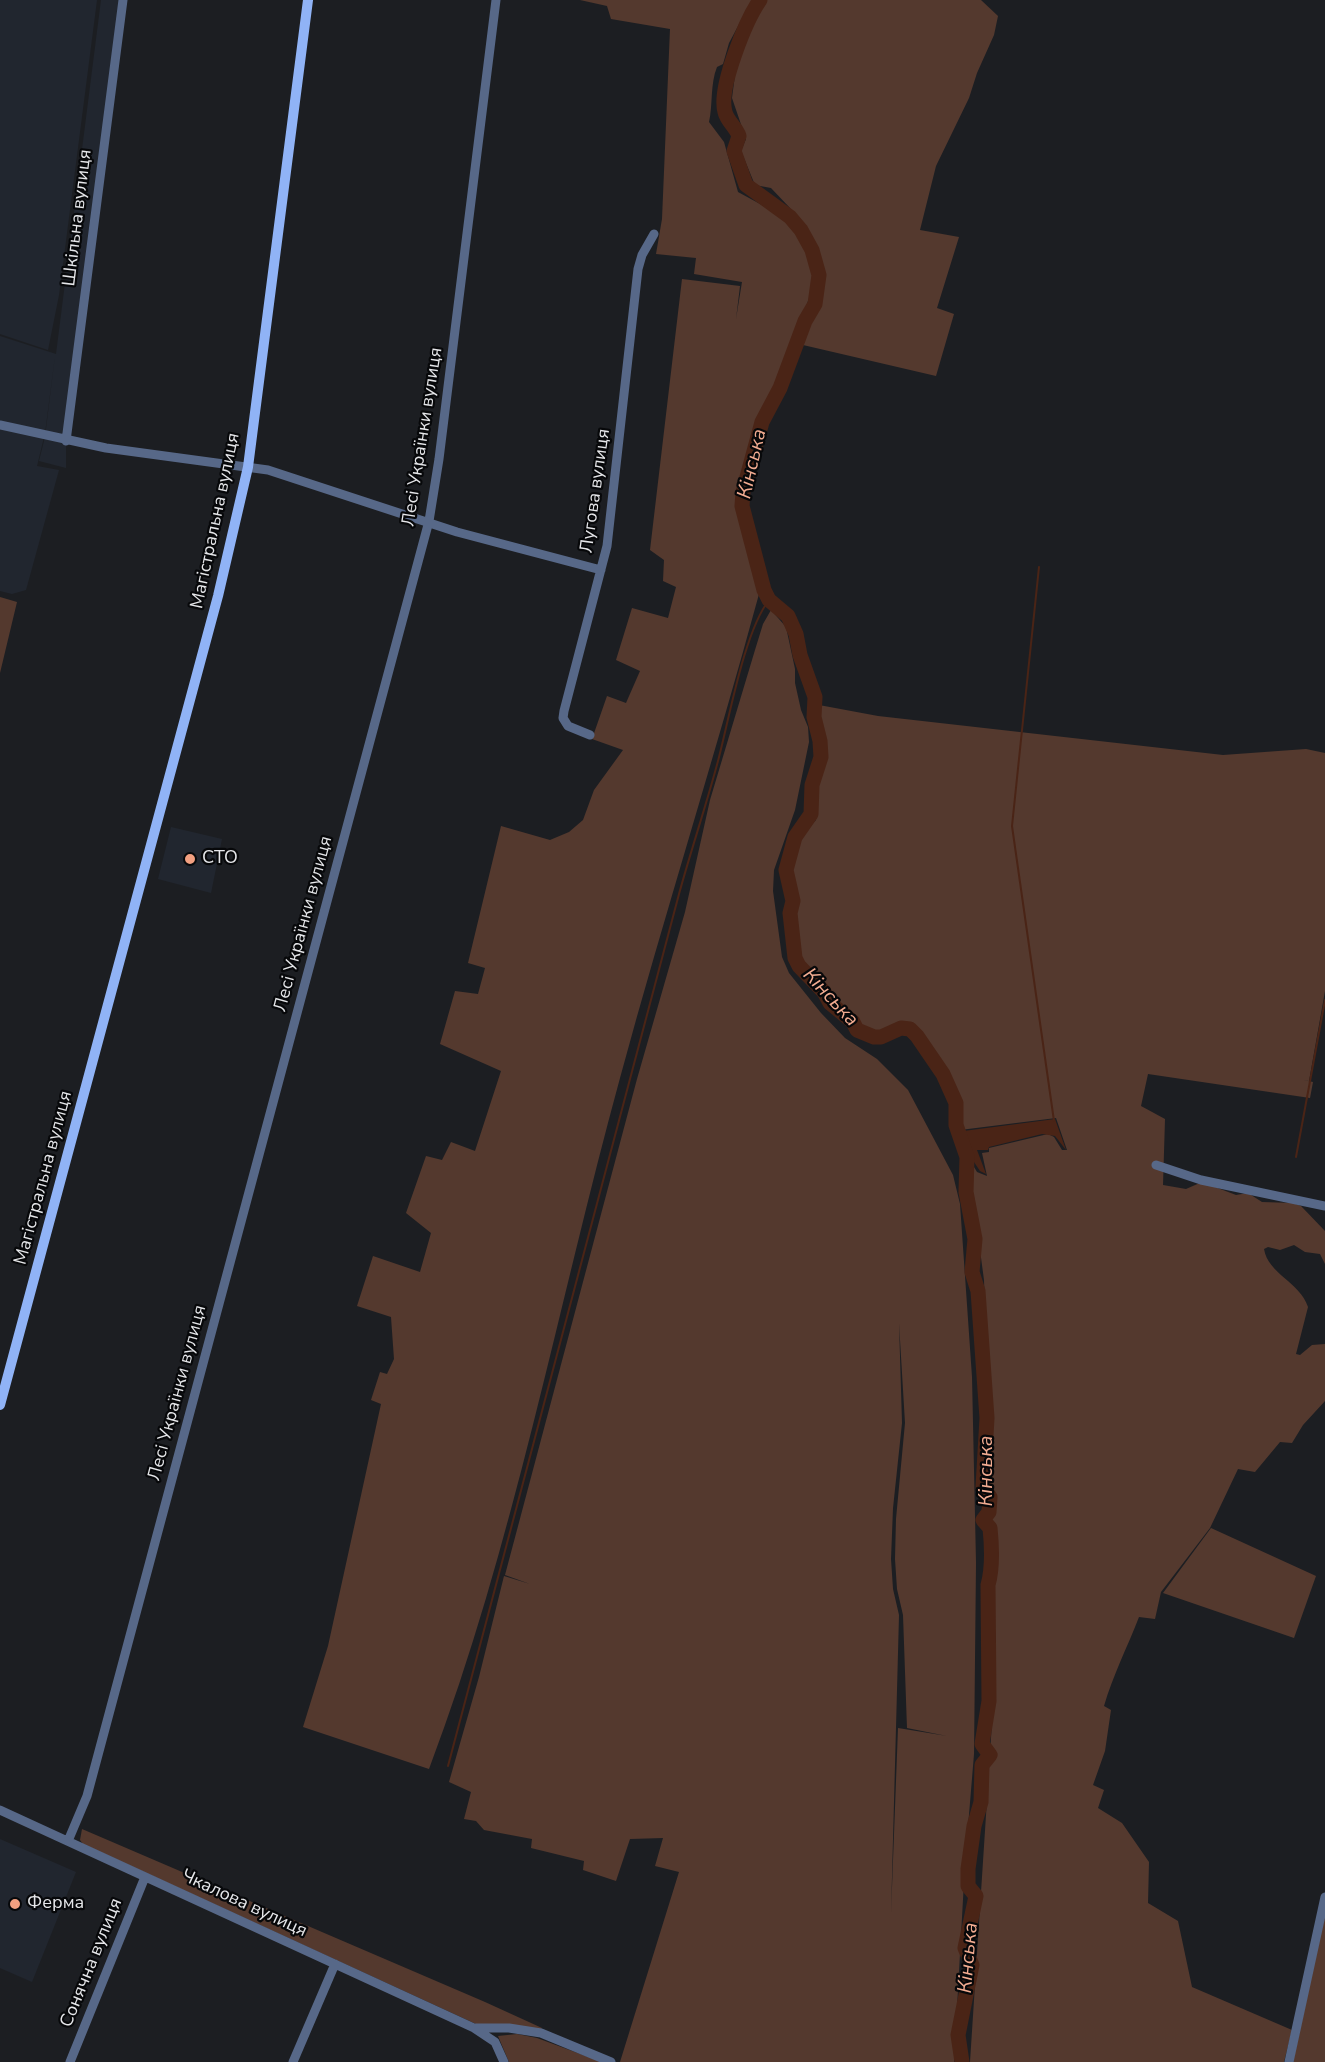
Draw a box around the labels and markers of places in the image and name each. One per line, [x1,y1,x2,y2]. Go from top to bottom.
place label: СТО [202,848,238,870]
marker: СТО [183,852,197,866]
place label: Ферма [27,1893,84,1915]
marker: Ферма [8,1897,22,1911]

